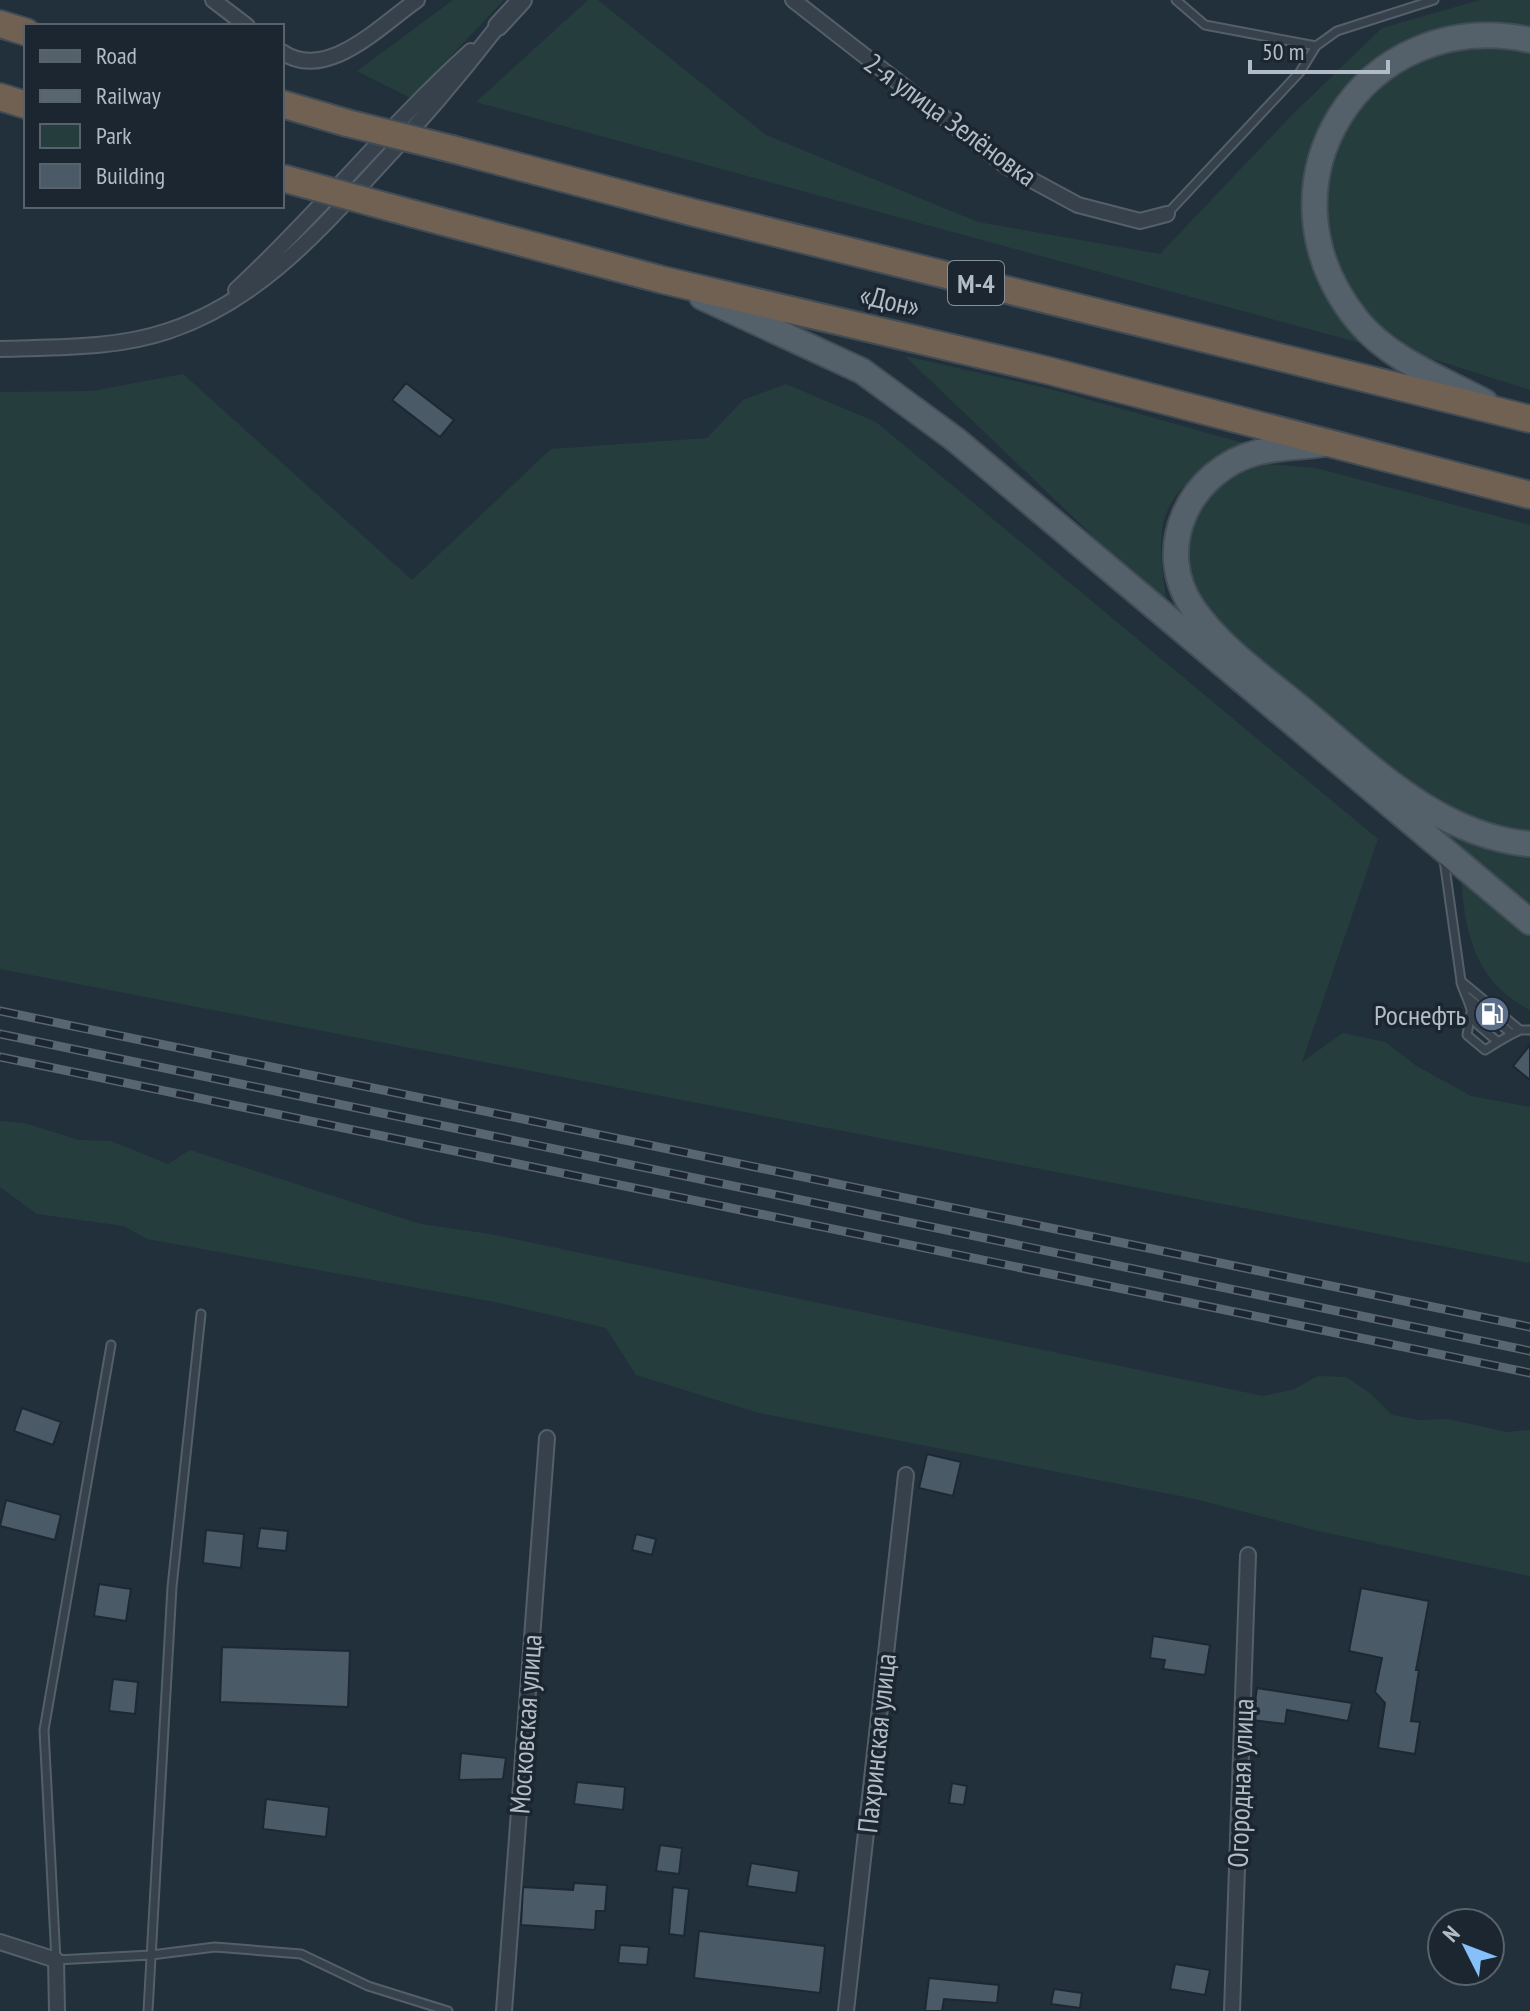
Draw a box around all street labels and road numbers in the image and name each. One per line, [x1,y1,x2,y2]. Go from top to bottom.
street label: 2-я улица Зелёновка [857,44,1045,194]
road number: М-4 [948,261,1004,305]
street label: «Дон» [856,275,924,325]
street label: Московская улица [500,1633,550,1815]
street label: Пахринская улица [848,1651,904,1835]
street label: Огородная улица [1219,1698,1261,1868]

